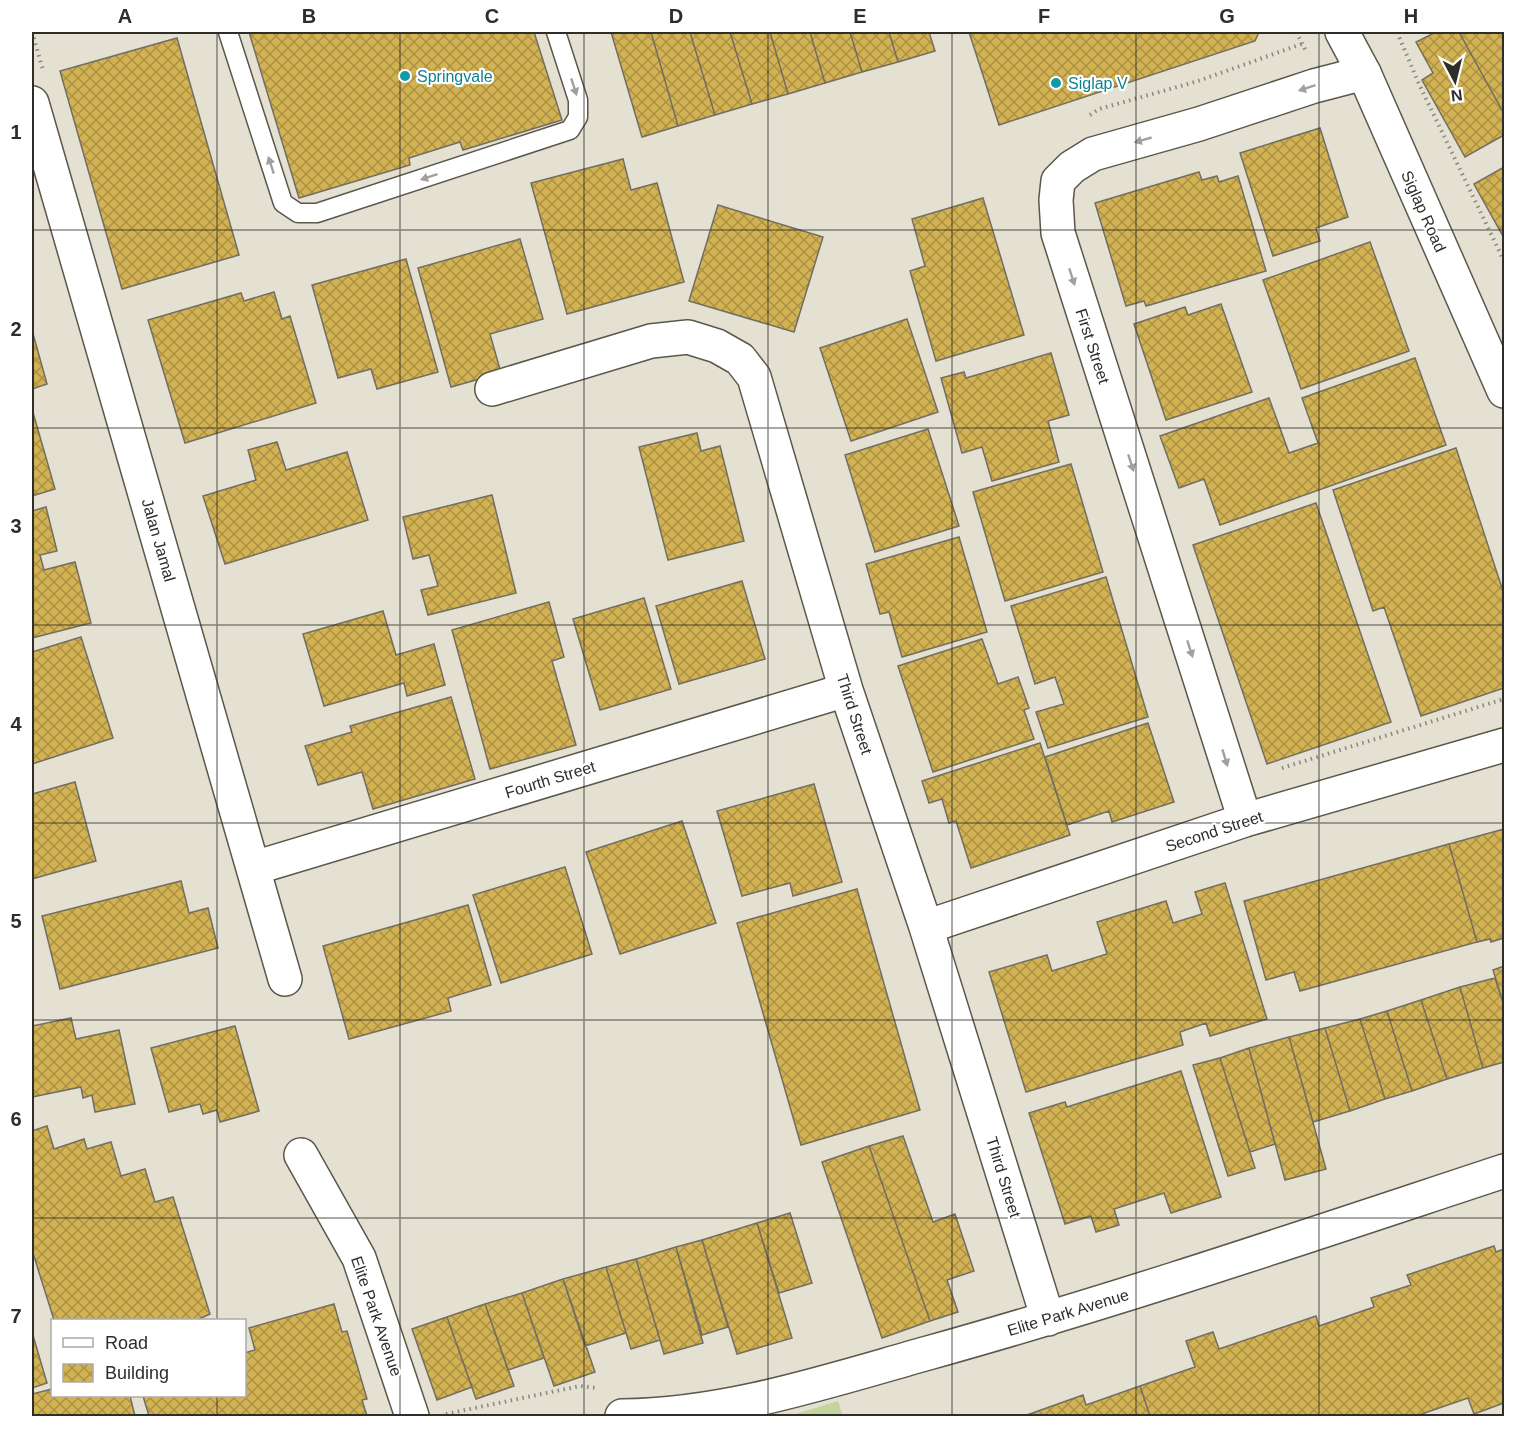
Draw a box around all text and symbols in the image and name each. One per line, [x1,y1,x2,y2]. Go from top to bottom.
text: A [118,5,132,27]
text: B [302,5,316,27]
text: C [485,5,499,27]
text: D [669,5,683,27]
text: E [853,5,867,27]
text: F [1038,5,1050,27]
text: G [1219,5,1235,27]
text: H [1404,5,1418,27]
north arrow [1425,51,1485,111]
place label: Springvale [417,68,493,85]
marker: Springvale [398,69,412,83]
place label: Siglap V [1068,75,1128,92]
marker: Siglap V [1049,76,1063,90]
one-way arrow [569,78,579,96]
one-way arrow [1298,84,1316,94]
text: N [1450,86,1464,105]
text: 1 [10,121,22,143]
one-way arrow [1134,136,1152,145]
one-way arrow [265,156,275,174]
street label: Siglap Road [1398,168,1449,254]
one-way arrow [420,172,438,182]
one-way arrow [1067,268,1077,286]
street label: First Street [1072,306,1113,387]
text: 2 [10,318,22,340]
one-way arrow [1127,454,1136,472]
street label: Jalan Jamal [139,497,178,584]
text: 3 [10,515,22,537]
one-way arrow [1186,640,1195,658]
street label: Third Street [834,672,876,757]
text: 4 [10,713,22,735]
one-way arrow [1221,750,1230,768]
street label: Fourth Street [503,758,598,801]
street label: Second Street [1163,808,1266,855]
text: 5 [10,910,22,932]
text: 6 [10,1108,22,1130]
street label: Third Street [983,1135,1024,1220]
street label: Elite Park Avenue [348,1254,405,1379]
street label: Elite Park Avenue [1005,1286,1131,1339]
text: 7 [10,1305,22,1327]
legend [51,1319,246,1397]
text: Road [105,1333,148,1353]
text: Building [105,1363,169,1383]

